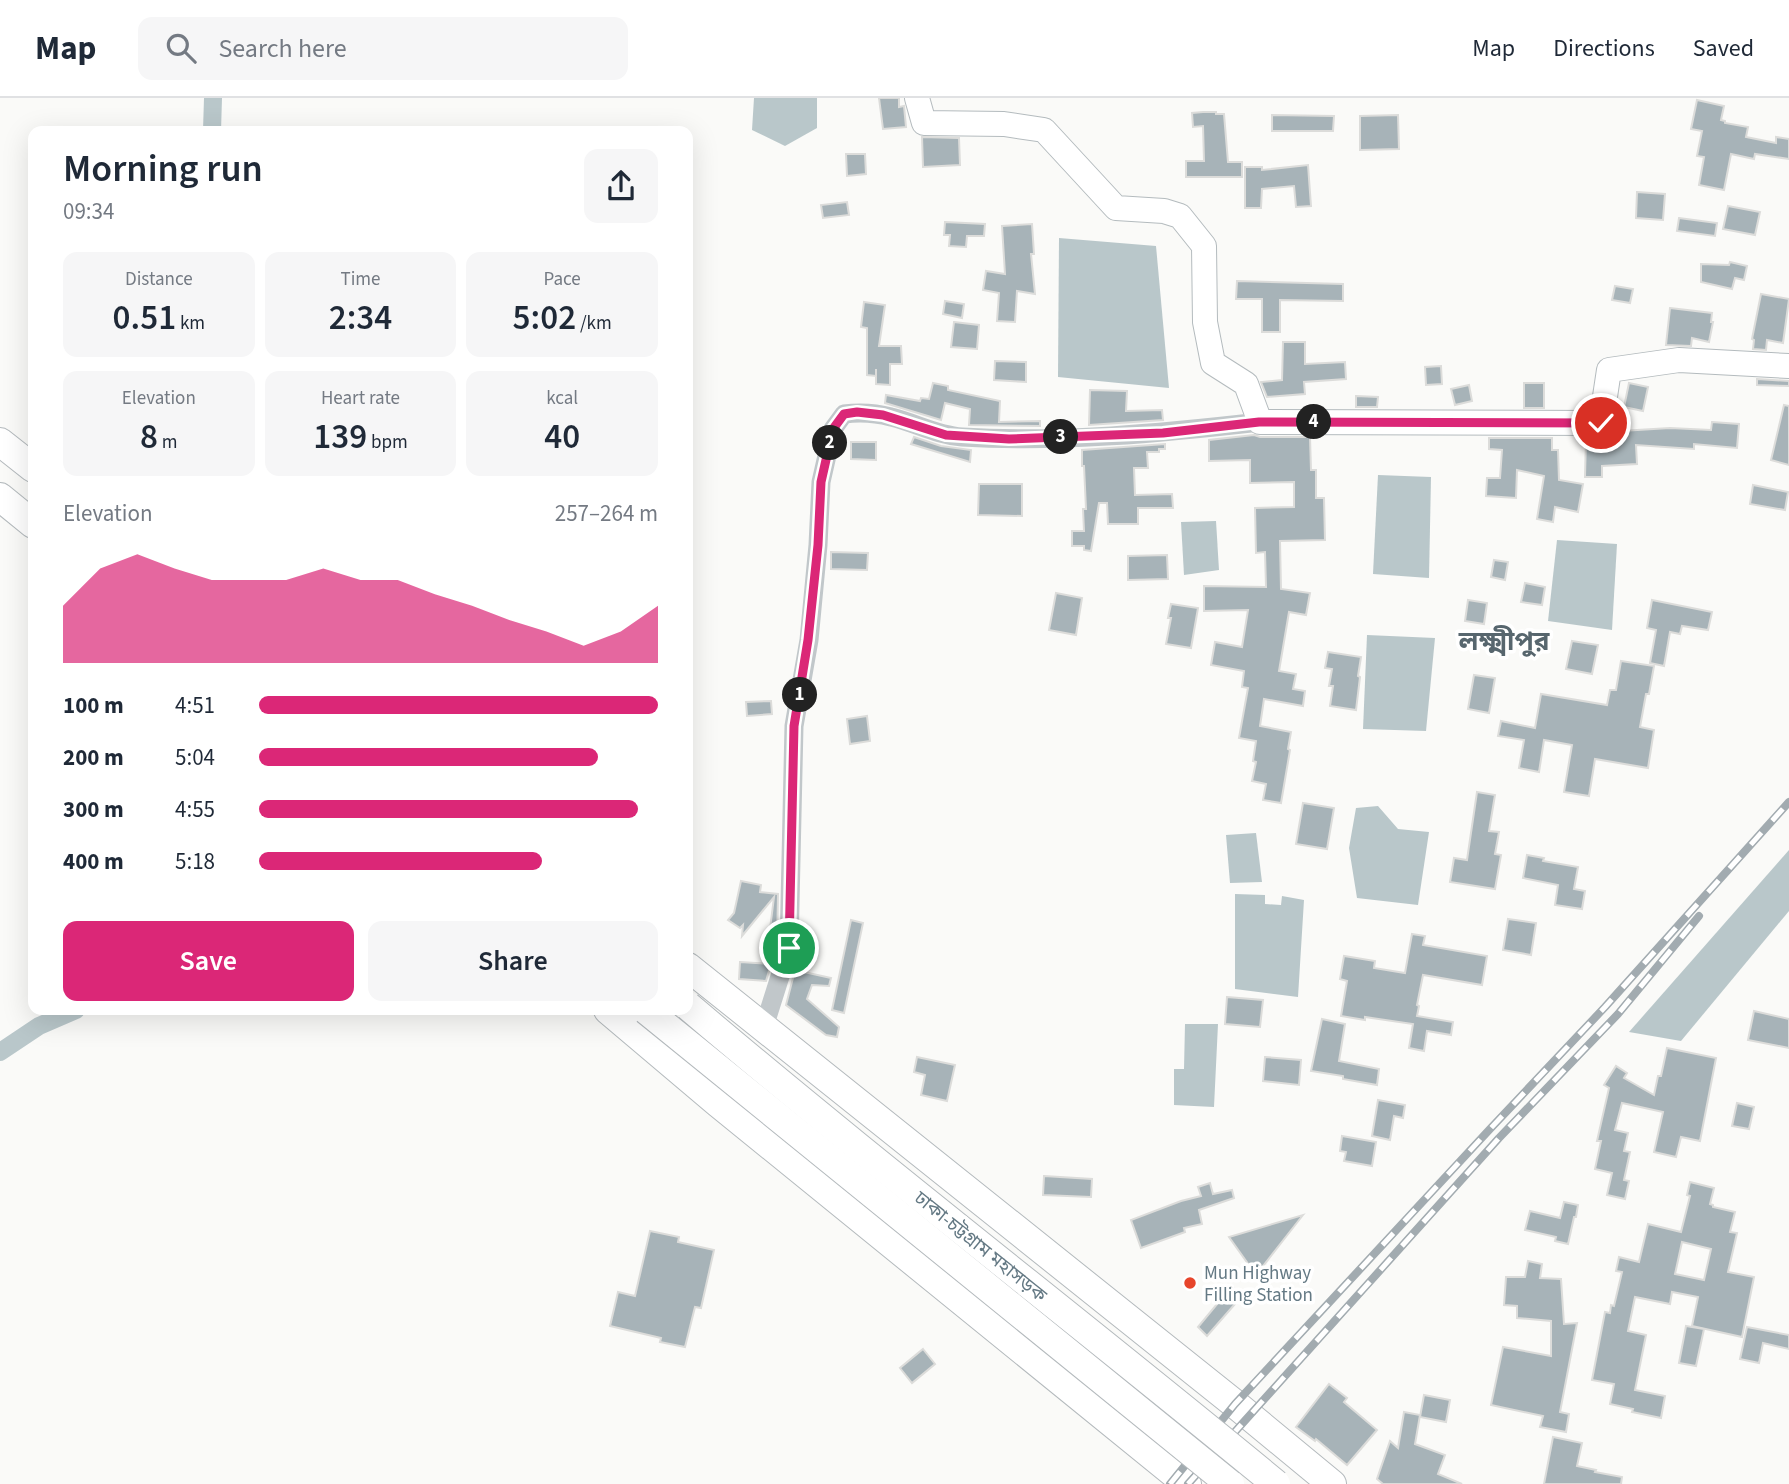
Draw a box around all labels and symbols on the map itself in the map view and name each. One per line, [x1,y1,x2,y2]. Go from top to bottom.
pin [1571,393,1631,453]
pin: 4 [1296,404,1332,440]
pin: 3 [1044,420,1078,454]
pin: 2 [812,426,848,460]
district label: লক্ষ্মীপুর [1458,623,1550,660]
pin: 1 [782,678,818,712]
pin [759,918,819,978]
street label: ঢাকা-চট্টগ্রাম মহাসড়ক [907,1184,1053,1310]
place label: Mun Highway Filling Station [1204,1260,1313,1309]
marker: Mun Highway Filling Station [1182,1275,1198,1291]

